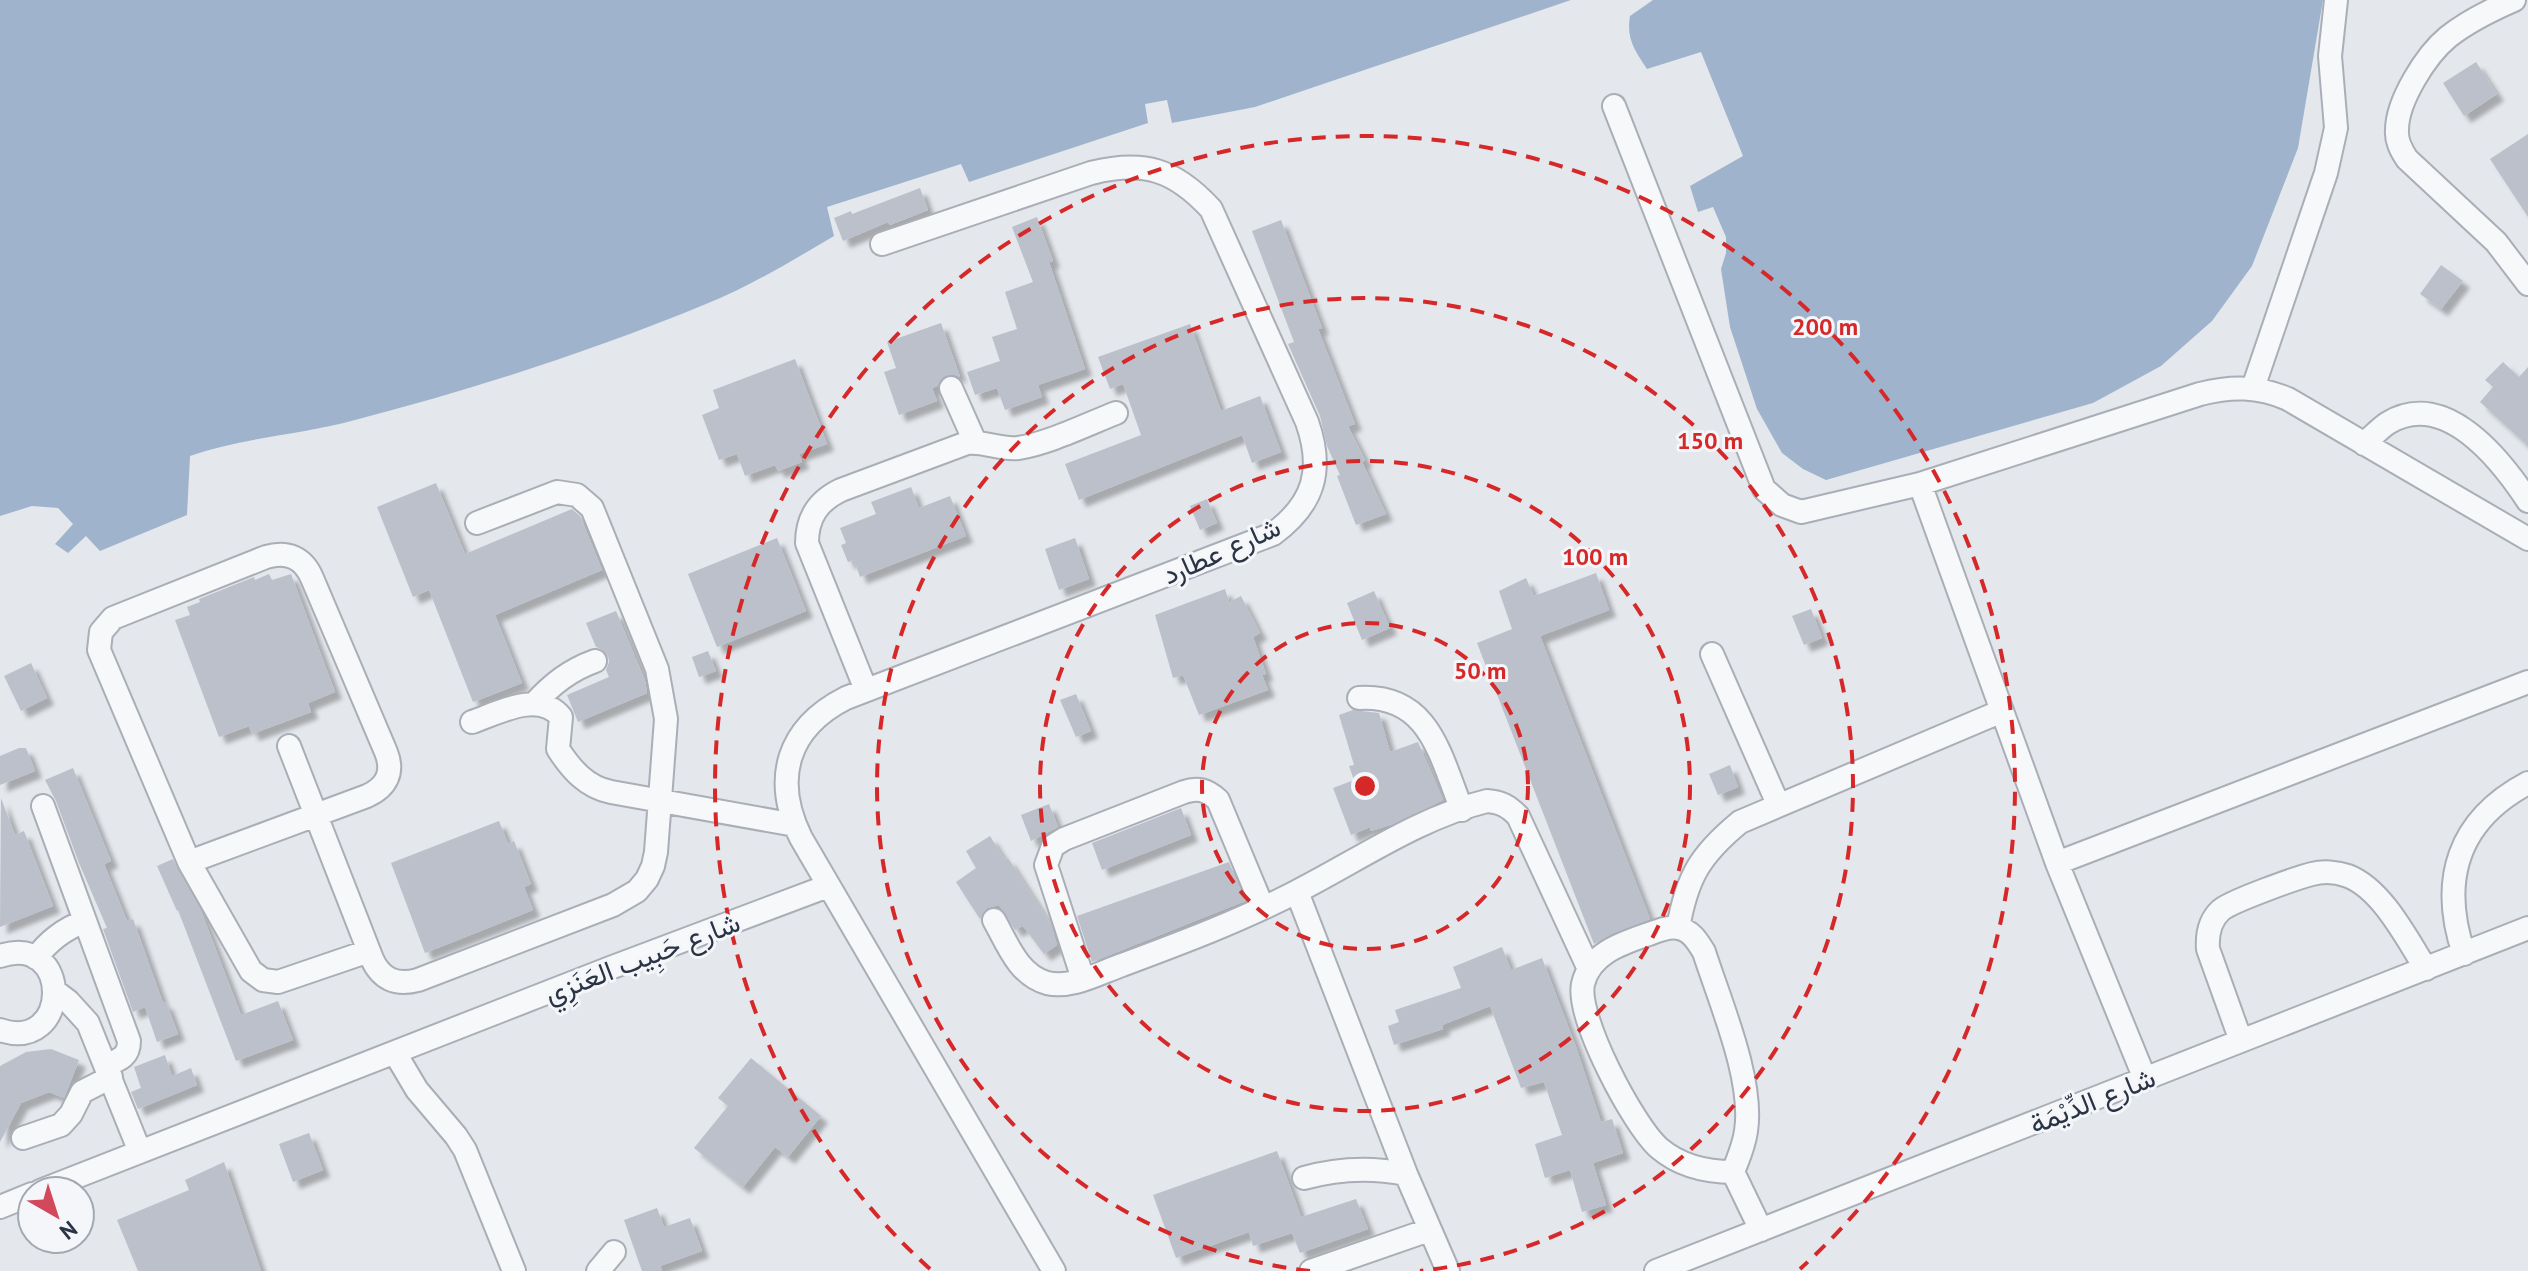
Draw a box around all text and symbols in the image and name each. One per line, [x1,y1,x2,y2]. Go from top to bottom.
text: 200 m [1792,311,1858,342]
text: 150 m [1677,425,1743,456]
street label: شارع عطارد [1156,508,1286,593]
text: 100 m [1562,541,1628,572]
text: 50 m [1454,655,1506,686]
centre of rings [1351,772,1379,800]
street label: شارع حَبِيب العَنَزِي [539,903,747,1016]
street label: شارع الدِّيْمَة [2024,1058,2161,1143]
north arrow [16,1175,96,1255]
text: N [54,1215,83,1246]

